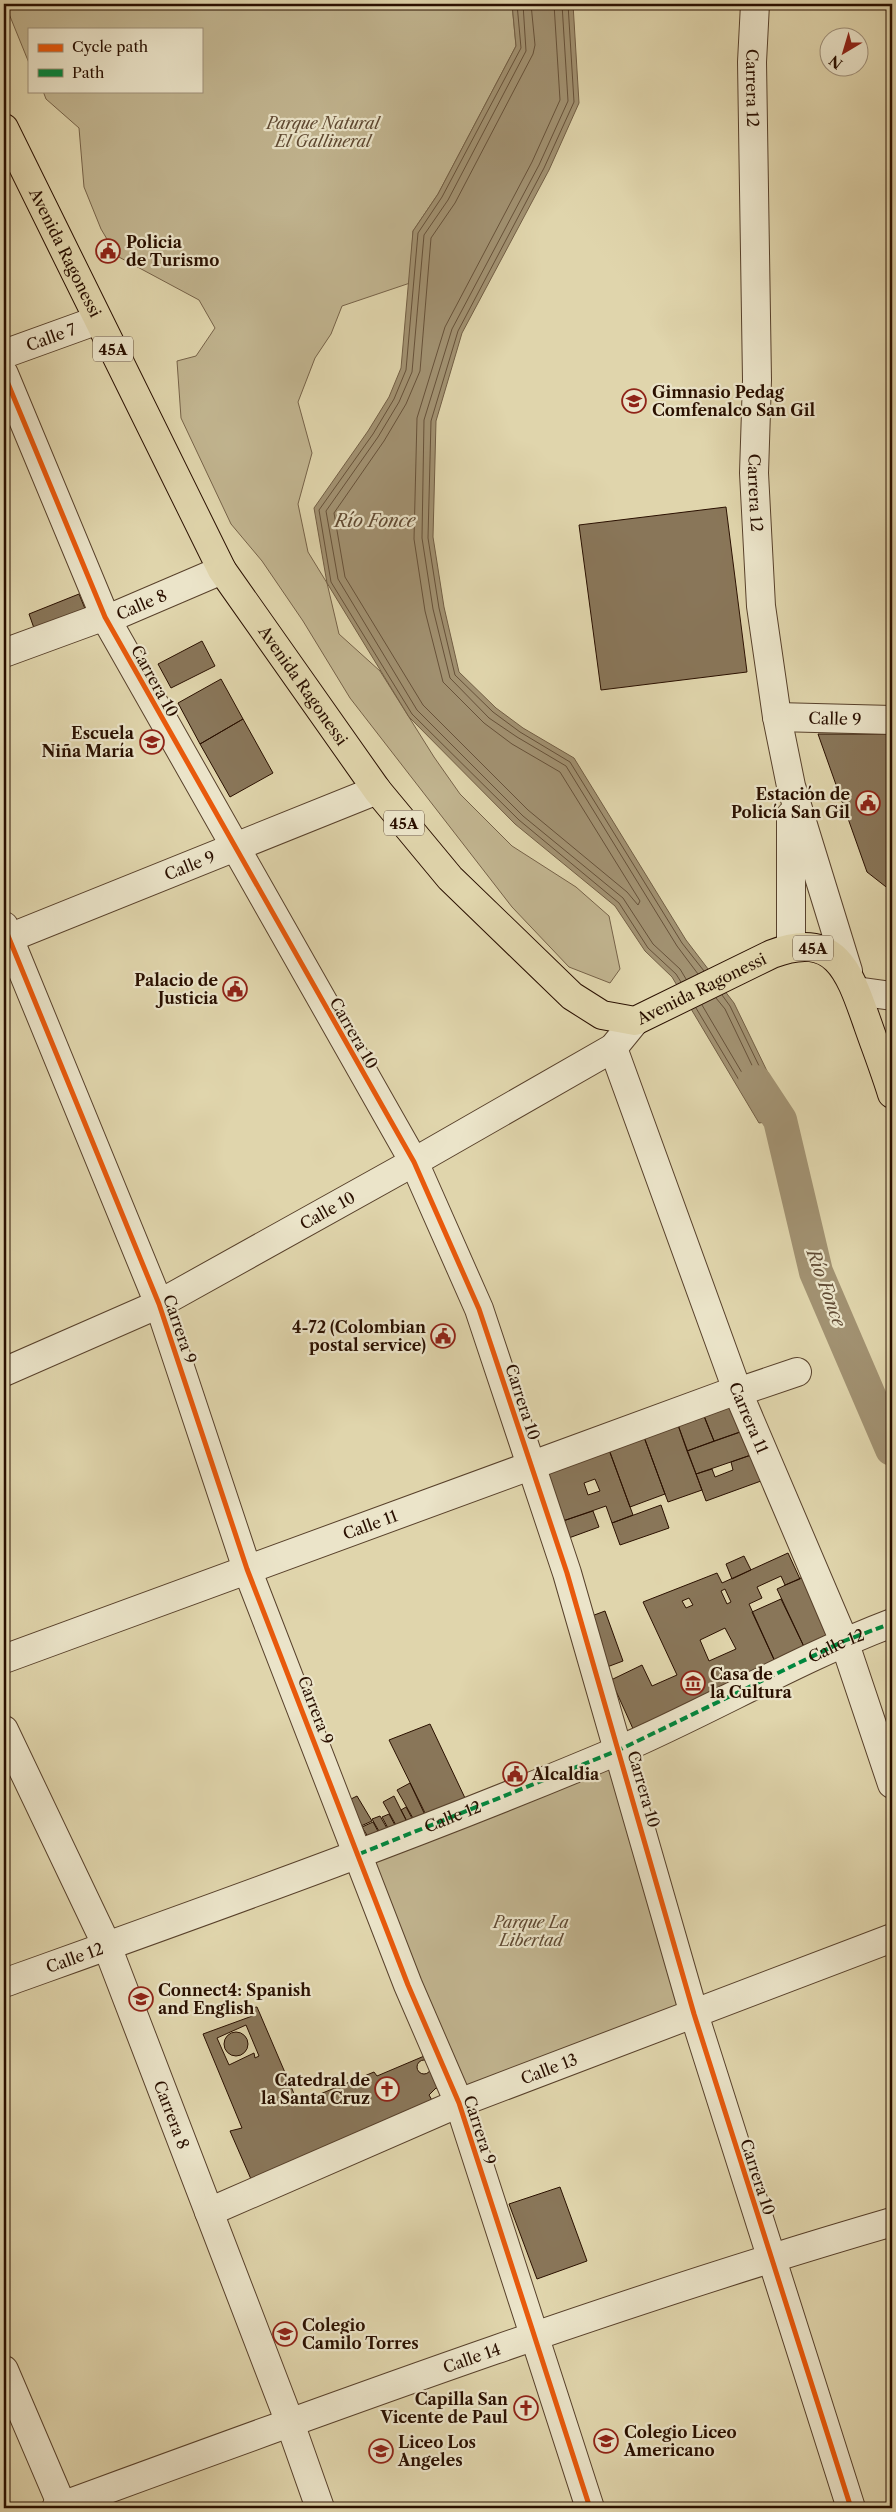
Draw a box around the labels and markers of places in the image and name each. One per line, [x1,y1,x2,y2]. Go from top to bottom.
place label: Policia de Turismo [126,232,219,270]
public building icon: Policia de Turismo [95,238,121,264]
place label: Gimnasio Pedag Comfenalco San Gil [652,382,816,420]
school or university icon: Gimnasio Pedag Comfenalco San Gil [621,388,647,414]
place label: Escuela Niña María [42,723,135,761]
school or university icon: Escuela Niña María [139,729,165,755]
place label: Estación de Policía San Gil [731,784,850,822]
public building icon: Estación de Policía San Gil [855,790,881,816]
place label: Palacio de Justicia [134,970,219,1008]
public building icon: Palacio de Justicia [222,976,248,1002]
place label: 4-72 (Colombian postal service) [292,1317,426,1355]
public building icon: 4-72 (Colombian postal service) [430,1323,456,1349]
place label: Casa de la Cultura [710,1664,793,1702]
museum icon: Casa de la Cultura [680,1670,706,1696]
public building icon: Alcaldia [502,1761,528,1787]
place label: Alcaldia [531,1764,600,1784]
place label: Connect4: Spanish and English [158,1980,311,2018]
school or university icon: Connect4: Spanish and English [128,1986,154,2012]
place label: Catedral de la Santa Cruz [261,2070,370,2108]
church icon: Catedral de la Santa Cruz [374,2076,400,2102]
place label: Colegio Camilo Torres [302,2315,419,2353]
school or university icon: Colegio Camilo Torres [272,2321,298,2347]
place label: Capilla San Vicente de Paul [379,2389,508,2427]
church icon: Capilla San Vicente de Paul [513,2395,539,2421]
place label: Colegio Liceo Americano [623,2422,737,2460]
school or university icon: Colegio Liceo Americano [593,2428,619,2454]
place label: Liceo Los Angeles [397,2432,476,2470]
school or university icon: Liceo Los Angeles [368,2438,394,2464]

